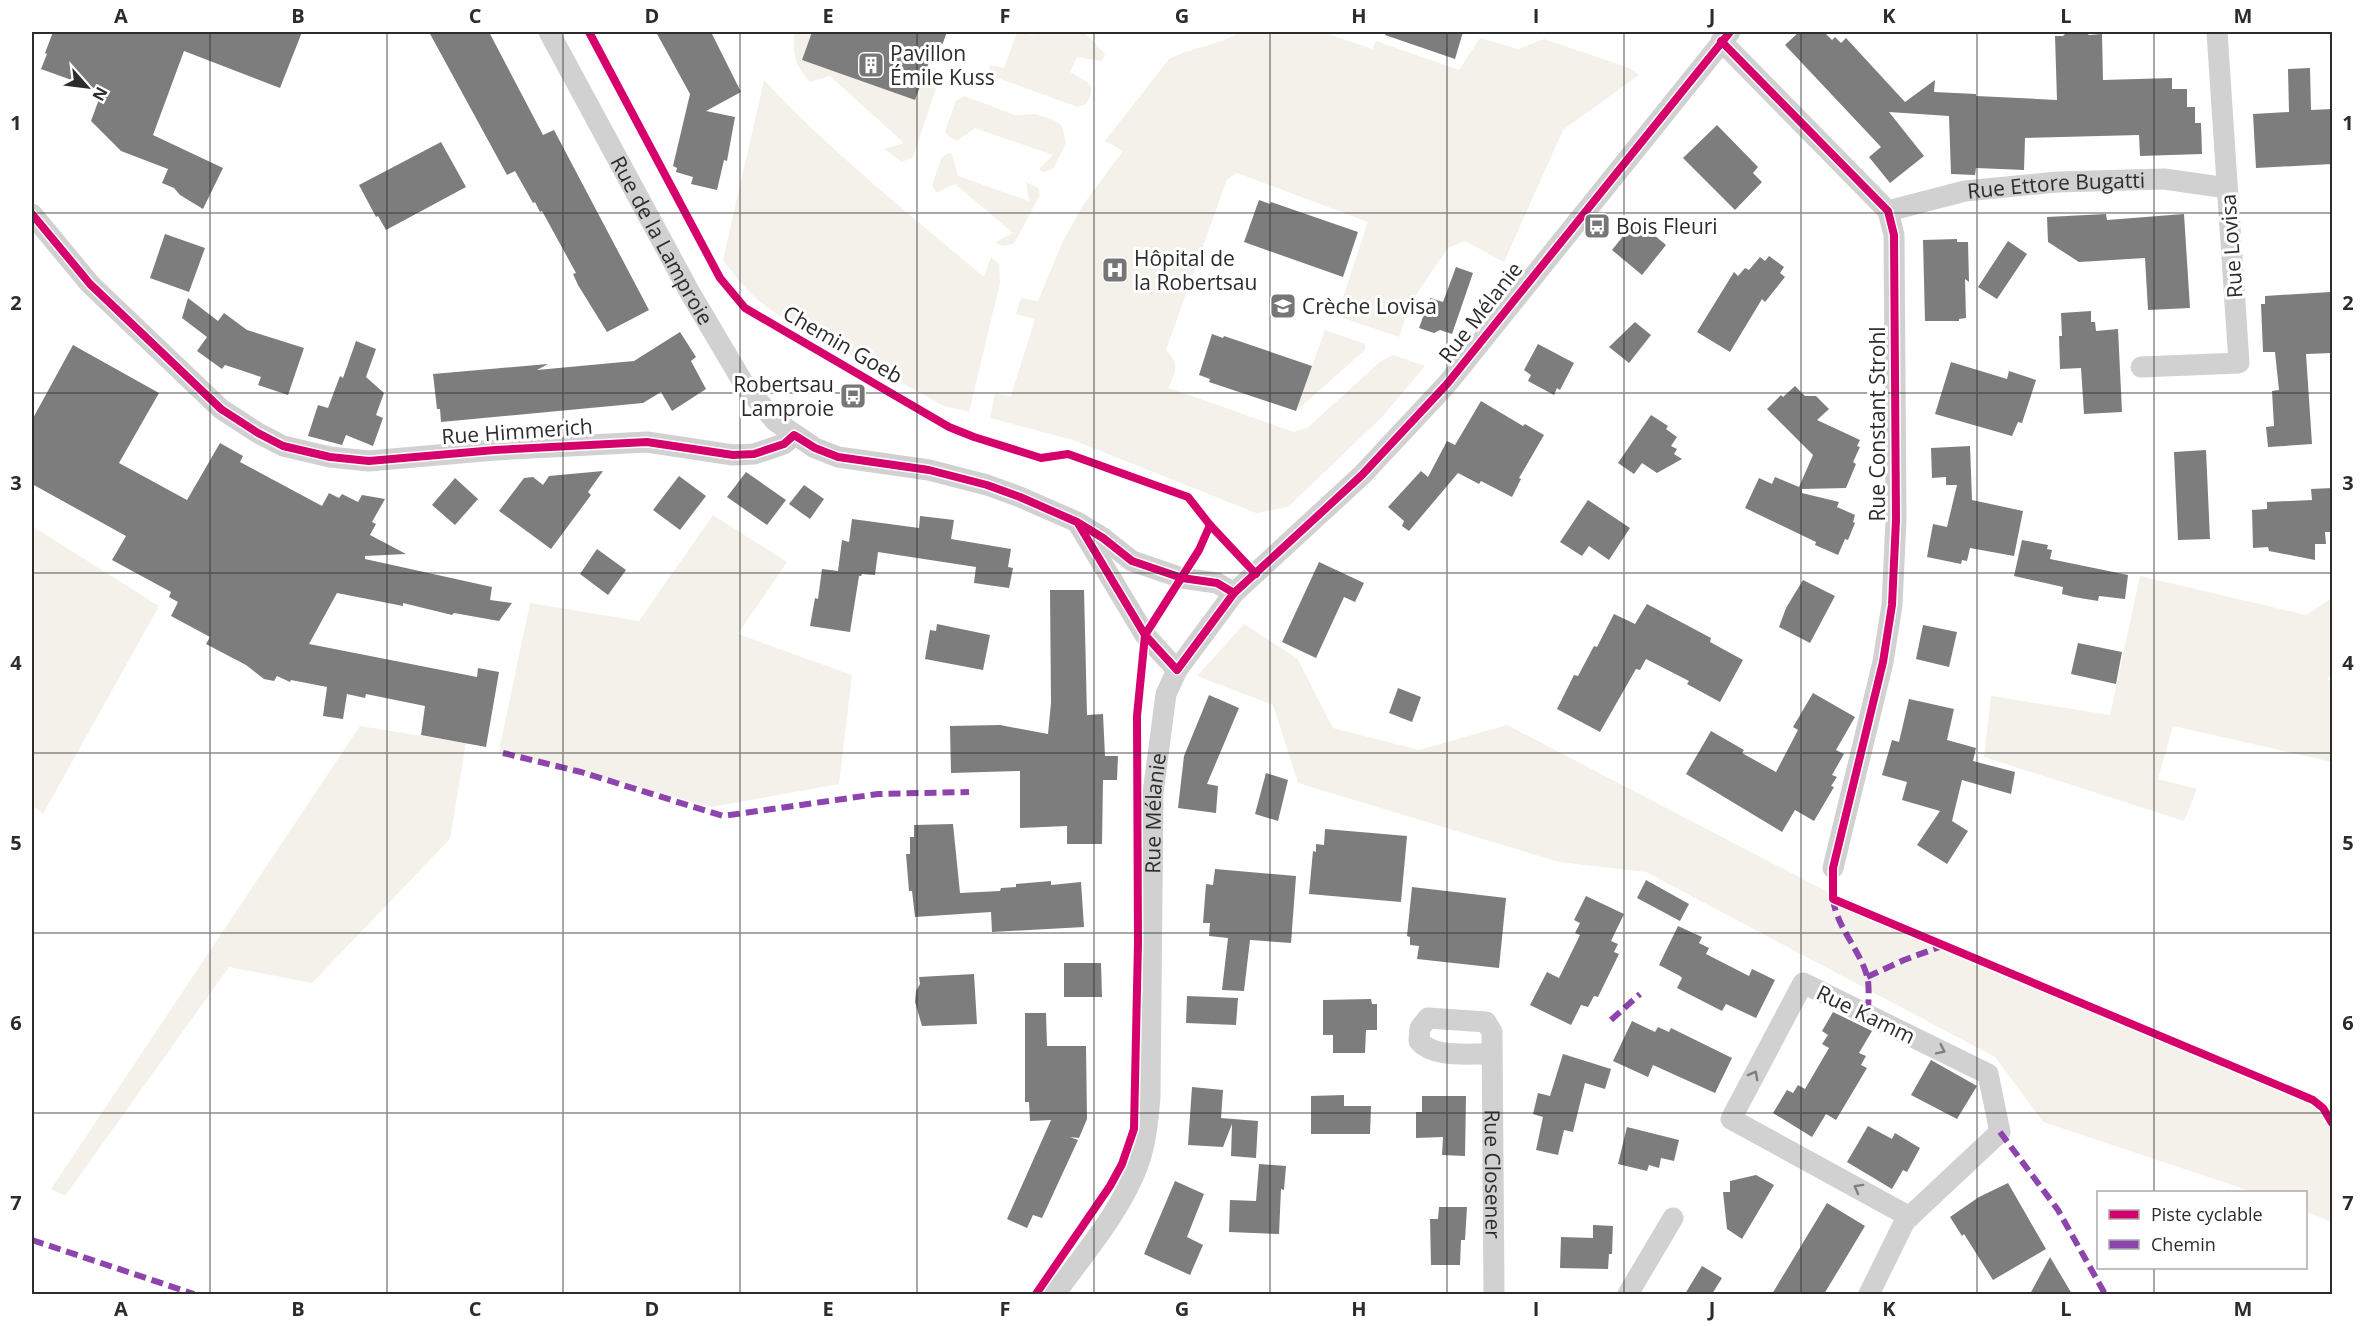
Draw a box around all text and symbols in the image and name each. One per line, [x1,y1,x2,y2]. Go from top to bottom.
text: A [114,2,128,29]
text: B [291,2,305,29]
text: C [469,2,482,29]
text: D [645,2,659,29]
text: E [822,2,834,29]
text: F [1000,2,1010,29]
text: G [1175,2,1189,29]
text: H [1351,2,1367,29]
text: I [1533,2,1539,29]
text: J [1707,2,1715,29]
text: K [1882,2,1896,29]
text: L [2060,2,2072,29]
text: M [2234,2,2252,29]
place label: Pavillon Émile Kuss [890,39,995,91]
building icon: Pavillon Émile Kuss [856,50,886,80]
north arrow [57,57,117,117]
text: N [87,83,113,105]
text: 1 [10,109,22,136]
text: 1 [2342,109,2354,136]
street label: Rue de la Lamproie [604,151,720,330]
street label: Rue Ettore Bugatti [1966,166,2145,205]
street label: Rue Lovisa [2213,193,2249,299]
bus stop icon: Bois Fleuri [1582,211,1612,241]
place label: Bois Fleuri [1616,212,1718,240]
place label: Hôpital de la Robertsau [1134,244,1257,296]
hospital icon: Hôpital de la Robertsau [1100,255,1130,285]
street label: Rue Mélanie [1432,256,1528,368]
text: 2 [10,289,22,316]
text: 2 [2342,289,2354,316]
school or university icon: Crèche Lovisa [1268,291,1298,321]
place label: Crèche Lovisa [1302,292,1437,320]
street label: Chemin Goeb [778,298,908,390]
street label: Rue Constant Strohl [1863,326,1891,522]
place label: Robertsau Lamproie [733,370,834,422]
bus stop icon: Robertsau Lamproie [838,381,868,411]
street label: Rue Himmerich [441,412,593,450]
text: 3 [10,469,22,496]
text: 3 [2342,469,2354,496]
text: 4 [10,649,22,676]
text: 4 [2342,649,2354,676]
street label: Rue Mélanie [1138,751,1172,874]
text: 5 [10,829,22,856]
text: 5 [2342,829,2354,856]
street label: Rue Kamm [1812,978,1920,1050]
text: 6 [10,1009,22,1036]
text: 6 [2342,1009,2354,1036]
one-way arrow [1935,1043,1946,1055]
one-way arrow [1747,1071,1758,1081]
street label: Rue Closener [1479,1109,1508,1239]
one-way arrow [1854,1184,1865,1196]
text: 7 [10,1189,22,1216]
text: 7 [2342,1189,2354,1216]
legend [2097,1191,2307,1269]
text: Piste cyclable [2151,1202,2263,1226]
text: Chemin [2151,1232,2216,1256]
text: A [114,1295,128,1322]
text: B [291,1295,305,1322]
text: C [469,1295,482,1322]
text: D [645,1295,659,1322]
text: E [822,1295,834,1322]
text: F [1000,1295,1010,1322]
text: G [1175,1295,1189,1322]
text: H [1351,1295,1367,1322]
text: I [1533,1295,1539,1322]
text: J [1707,1295,1715,1322]
text: K [1882,1295,1896,1322]
text: L [2060,1295,2072,1322]
text: M [2234,1295,2252,1322]

